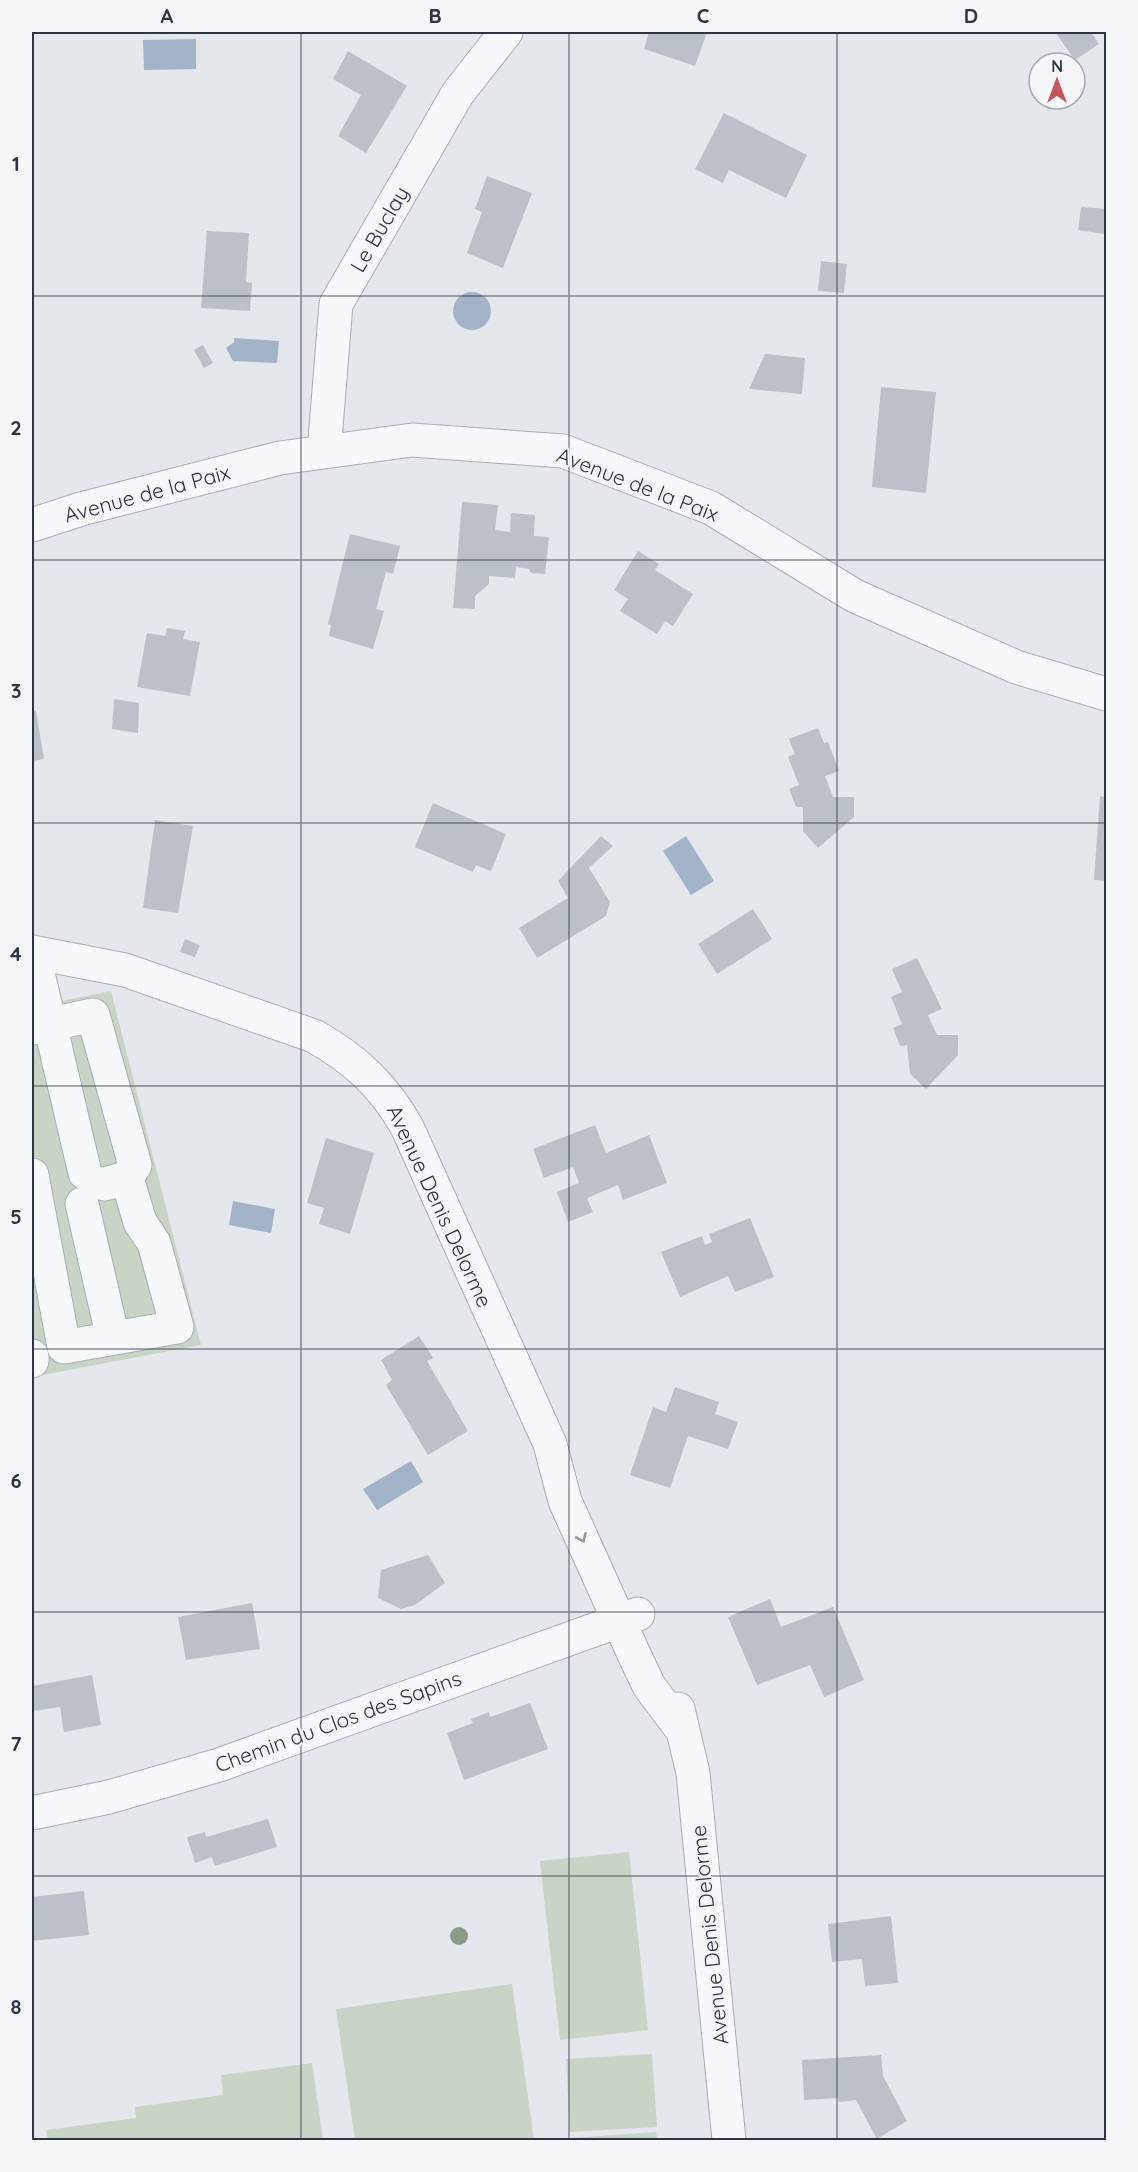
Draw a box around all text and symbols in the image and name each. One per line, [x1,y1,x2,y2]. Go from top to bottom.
text: A [161,3,174,28]
text: B [428,3,442,28]
text: C [697,3,710,28]
text: D [964,3,978,28]
north arrow [1027,51,1087,111]
text: N [1051,56,1063,76]
text: 1 [12,151,20,176]
street label: Le Buclay [344,181,414,277]
text: 2 [10,415,22,440]
street label: Avenue de la Paix [554,441,722,527]
street label: Avenue de la Paix [61,458,233,528]
text: 3 [11,678,21,703]
text: 4 [10,941,22,966]
street label: Avenue Denis Delorme [382,1101,498,1311]
text: 5 [10,1204,22,1229]
text: 6 [10,1468,22,1493]
one-way arrow [574,1532,586,1543]
street label: Chemin du Clos des Sapins [211,1664,465,1778]
text: 7 [11,1731,22,1756]
street label: Avenue Denis Delorme [685,1824,733,2046]
text: 8 [11,1994,22,2019]

